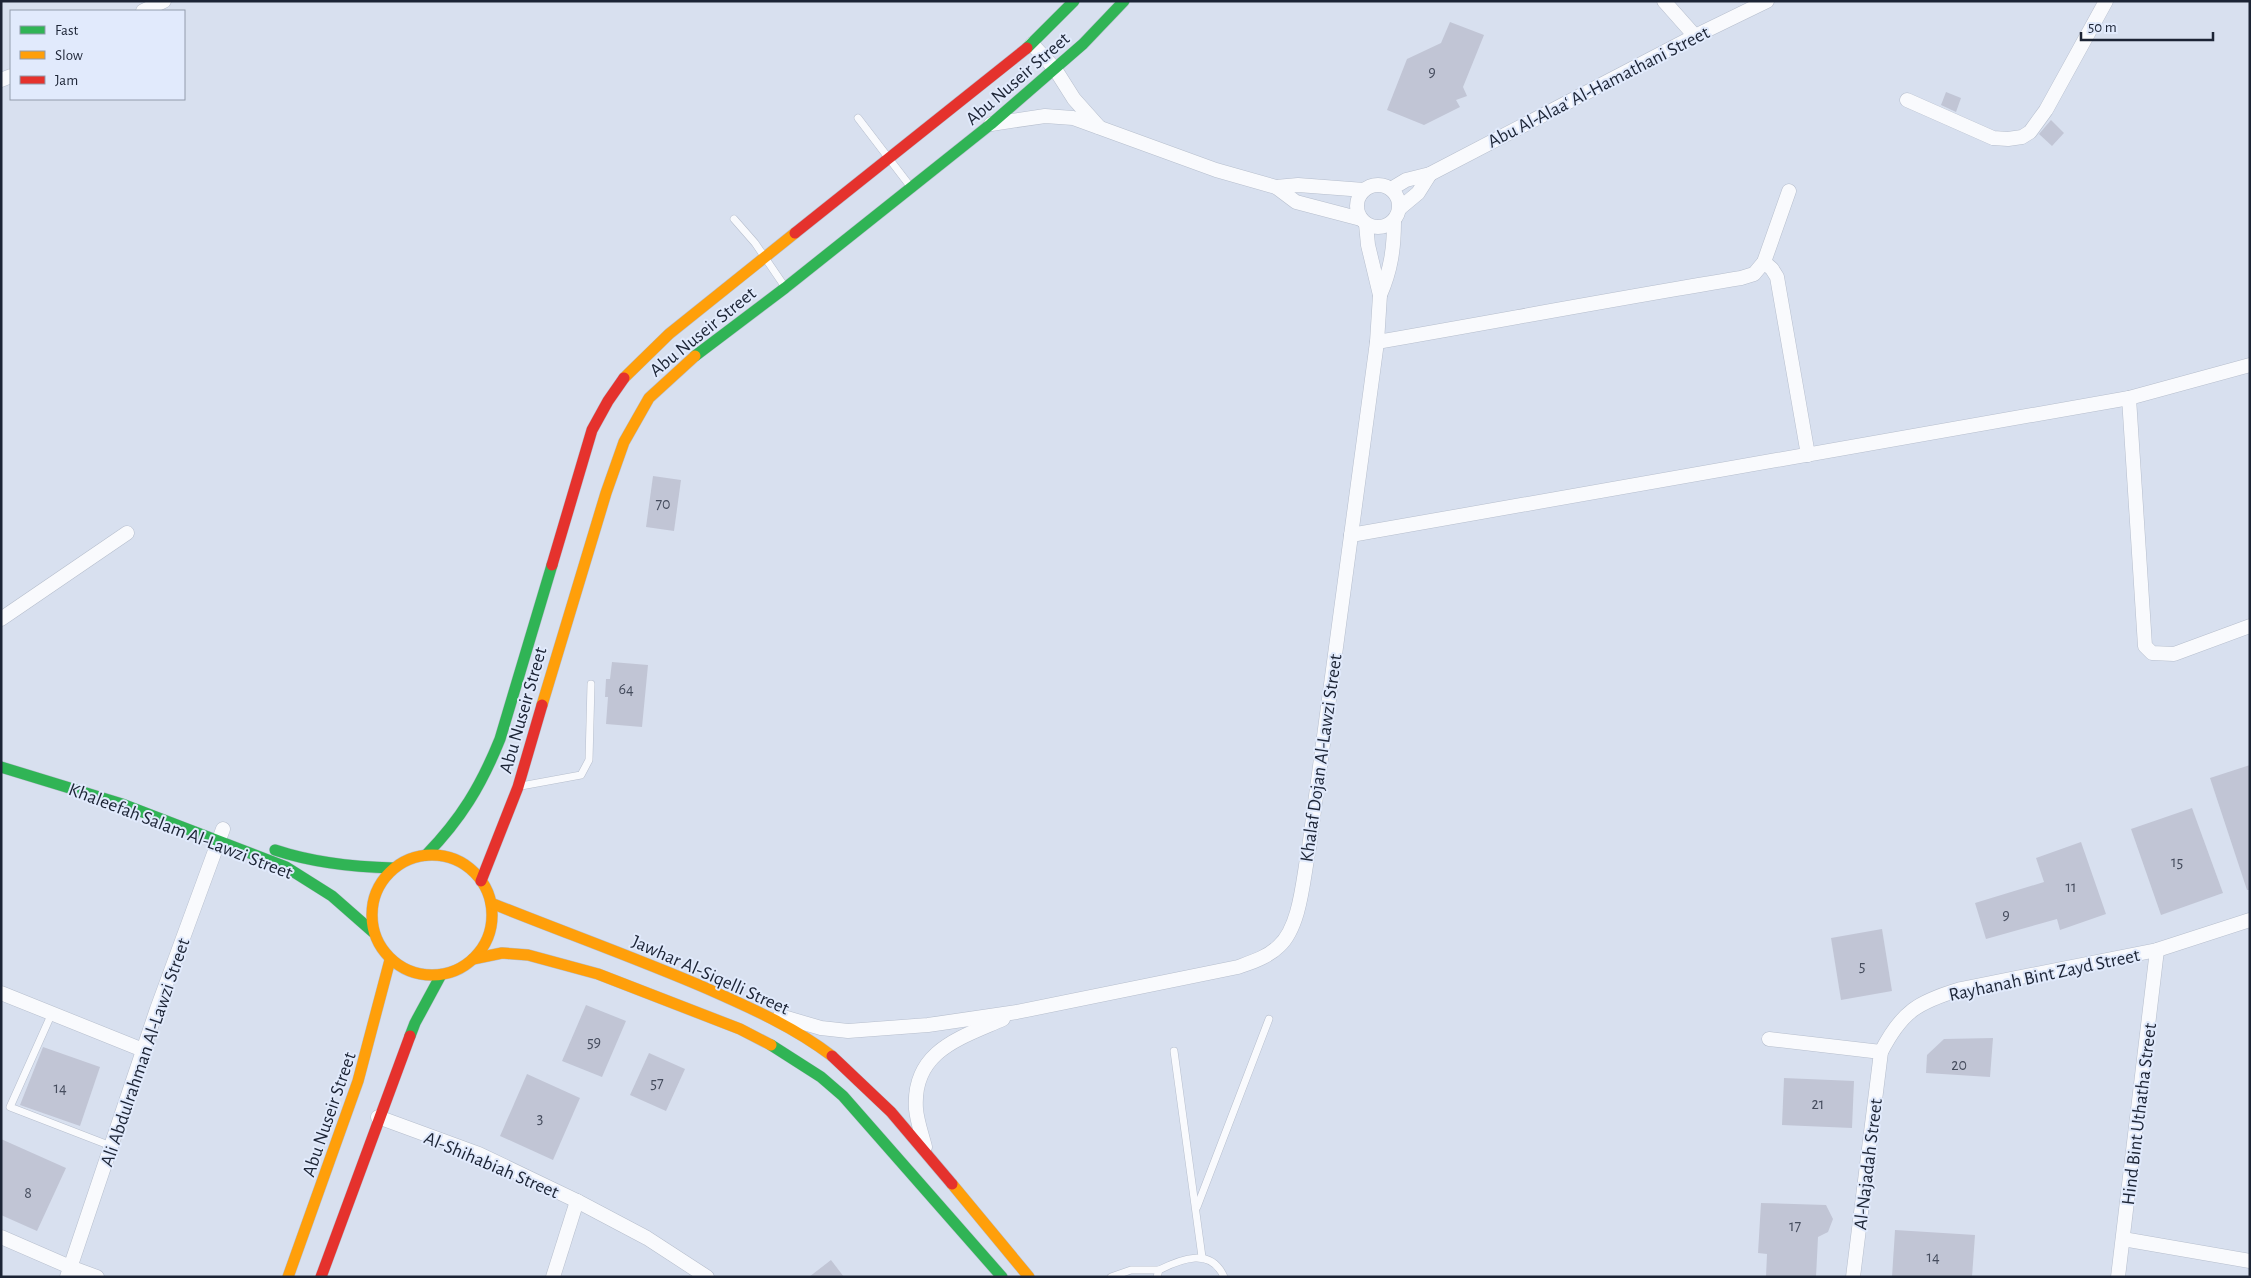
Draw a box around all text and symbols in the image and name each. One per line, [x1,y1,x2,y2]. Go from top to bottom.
legend [10,10,185,100]
scale bar [2081,10,2214,42]
text: 50 m [2088,20,2117,35]
text: Fast [55,23,79,38]
street label: Abu Al-Alaa‘ Al-Hamathani Street [1485,23,1713,152]
street label: Abu Nuseir Street [963,29,1073,129]
text: Slow [55,48,83,63]
house number: 9 [1428,64,1436,80]
text: Jam [55,73,78,88]
street label: Abu Nuseir Street [646,284,760,381]
house number: 70 [655,496,671,512]
street label: Abu Nuseir Street [496,645,551,776]
street label: Khalaf Dojan Al-Lawzi Street [1297,653,1345,863]
house number: 64 [618,681,634,697]
street label: Khaleefah Salam Al-Lawzi Street [66,780,295,883]
house number: 15 [2171,854,2183,870]
house number: 11 [2065,879,2077,895]
house number: 9 [2002,907,2010,923]
street label: Jawhar Al-Siqelli Street [629,932,792,1019]
street label: Ali Abdulrahman Al-Lawzi Street [97,936,193,1169]
street label: Rayhanah Bint Zayd Street [1947,946,2142,1005]
house number: 5 [1859,958,1865,974]
street label: Hind Bint Uthatha Street [2119,1022,2160,1206]
house number: 59 [587,1034,601,1050]
street label: Abu Nuseir Street [299,1050,360,1179]
house number: 20 [1951,1057,1967,1073]
house number: 57 [650,1075,664,1091]
house number: 14 [53,1080,67,1096]
house number: 21 [1812,1096,1824,1112]
street label: Al-Najadah Street [1851,1097,1886,1231]
house number: 3 [537,1110,543,1126]
street label: Al-Shihabiah Street [421,1128,562,1202]
house number: 8 [24,1185,32,1201]
house number: 17 [1789,1218,1801,1234]
house number: 14 [1926,1249,1940,1265]

